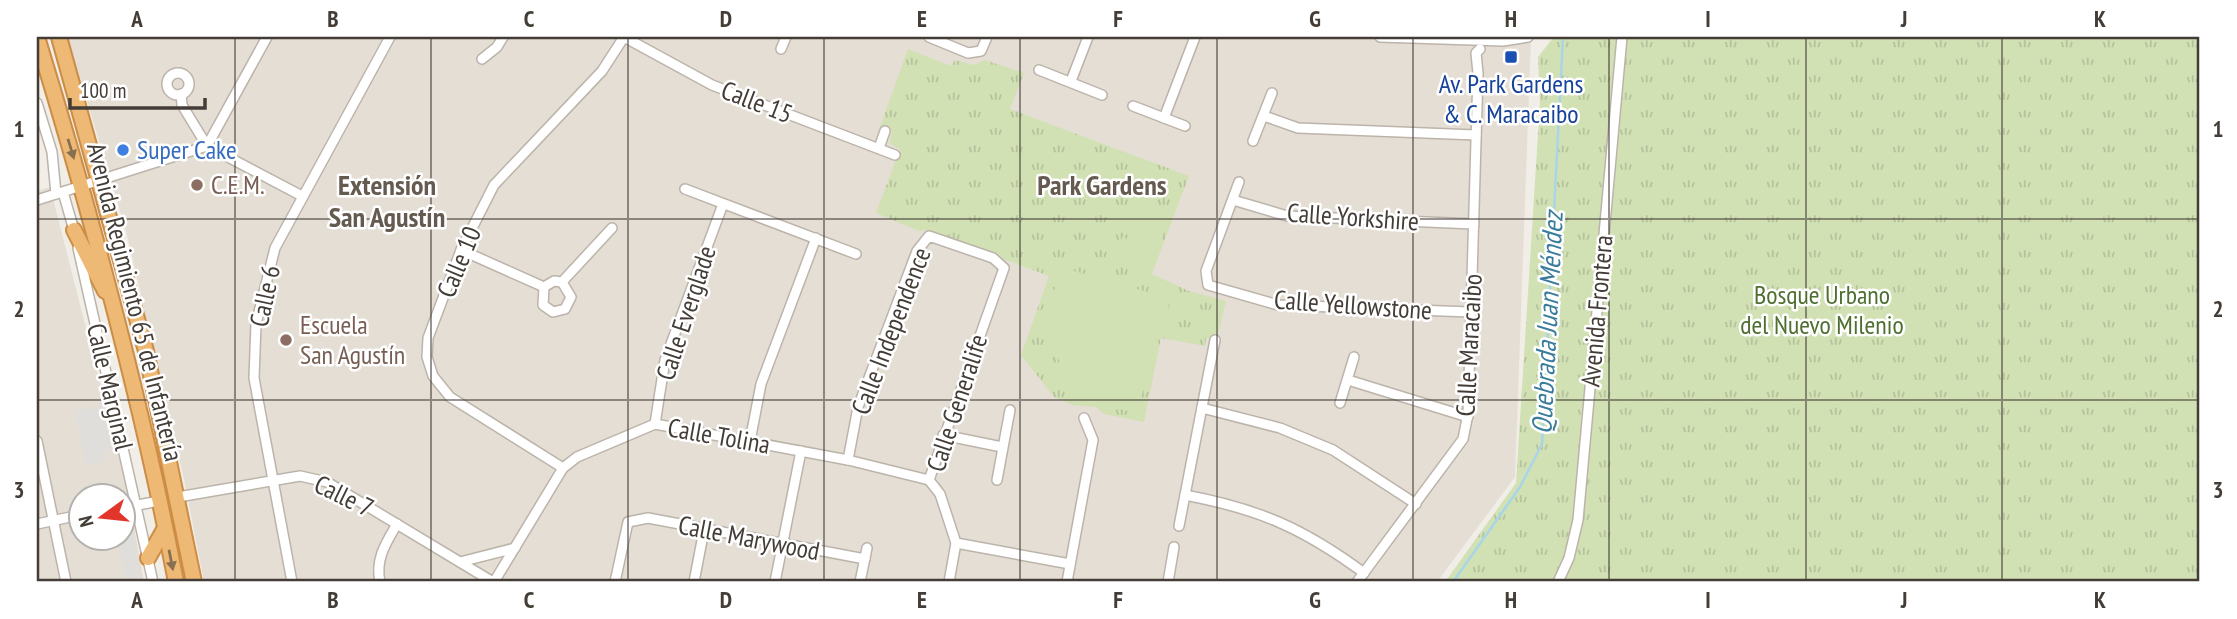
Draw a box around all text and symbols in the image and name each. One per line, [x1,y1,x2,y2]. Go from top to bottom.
text: A [130,4,143,33]
text: B [327,4,339,33]
text: C [524,4,535,33]
text: D [720,4,732,33]
text: E [917,4,927,33]
text: F [1113,4,1123,33]
text: G [1309,4,1321,33]
text: H [1505,4,1517,33]
text: I [1705,4,1711,33]
text: J [1900,4,1907,33]
text: K [2094,4,2106,33]
marker: Av. Park Gardens & C. Maracaibo [1503,49,1519,65]
scale bar [70,66,205,110]
place label: Av. Park Gardens & C. Maracaibo [1439,67,1583,130]
street label: Calle 15 [717,73,798,130]
text: 100 m [80,77,126,104]
text: 1 [14,114,25,143]
text: 1 [2213,114,2224,143]
place label: Super Cake [137,133,237,166]
one-way arrow [67,139,77,160]
street label: Avenida Regimiento 65 de Infantería [80,139,191,465]
marker: Super Cake [115,142,131,158]
district label: Extensión San Agustín [329,166,445,235]
district label: Park Gardens [1037,166,1167,203]
place label: C.E.M. [211,168,265,201]
marker: C.E.M. [189,177,205,193]
street label: Calle Yorkshire [1286,195,1420,238]
water label: Quebrada Juan Méndez [1522,208,1571,435]
street label: Calle 10 [429,221,488,302]
street label: Avenida Frontera [1573,234,1620,388]
street label: Calle Everglade [648,242,723,384]
street label: Calle Independence [844,243,938,419]
street label: Calle 6 [242,262,287,330]
street label: Calle Maracaibo [1448,273,1489,417]
park label: Bosque Urbano del Nuevo Milenio [1740,278,1904,341]
street label: Calle Yellowstone [1273,283,1433,326]
text: 2 [14,294,25,323]
text: 2 [2213,294,2224,323]
place label: Escuela San Agustín [300,308,405,371]
street label: Calle Marginal [80,320,141,454]
street label: Calle Generalife [919,330,994,476]
marker: Escuela San Agustín [278,332,294,348]
street label: Calle Tolina [665,410,773,461]
street label: Calle 7 [309,467,379,524]
text: 3 [14,475,25,504]
text: 3 [2213,475,2224,504]
north arrow [66,482,136,552]
street label: Calle Marywood [676,508,823,567]
text: N [73,513,98,529]
one-way arrow [166,549,177,571]
text: A [130,585,143,614]
text: B [327,585,339,614]
text: C [524,585,535,614]
text: D [720,585,732,614]
text: E [917,585,927,614]
text: F [1113,585,1123,614]
text: G [1309,585,1321,614]
text: H [1505,585,1517,614]
text: I [1705,585,1711,614]
text: J [1900,585,1907,614]
text: K [2094,585,2106,614]

